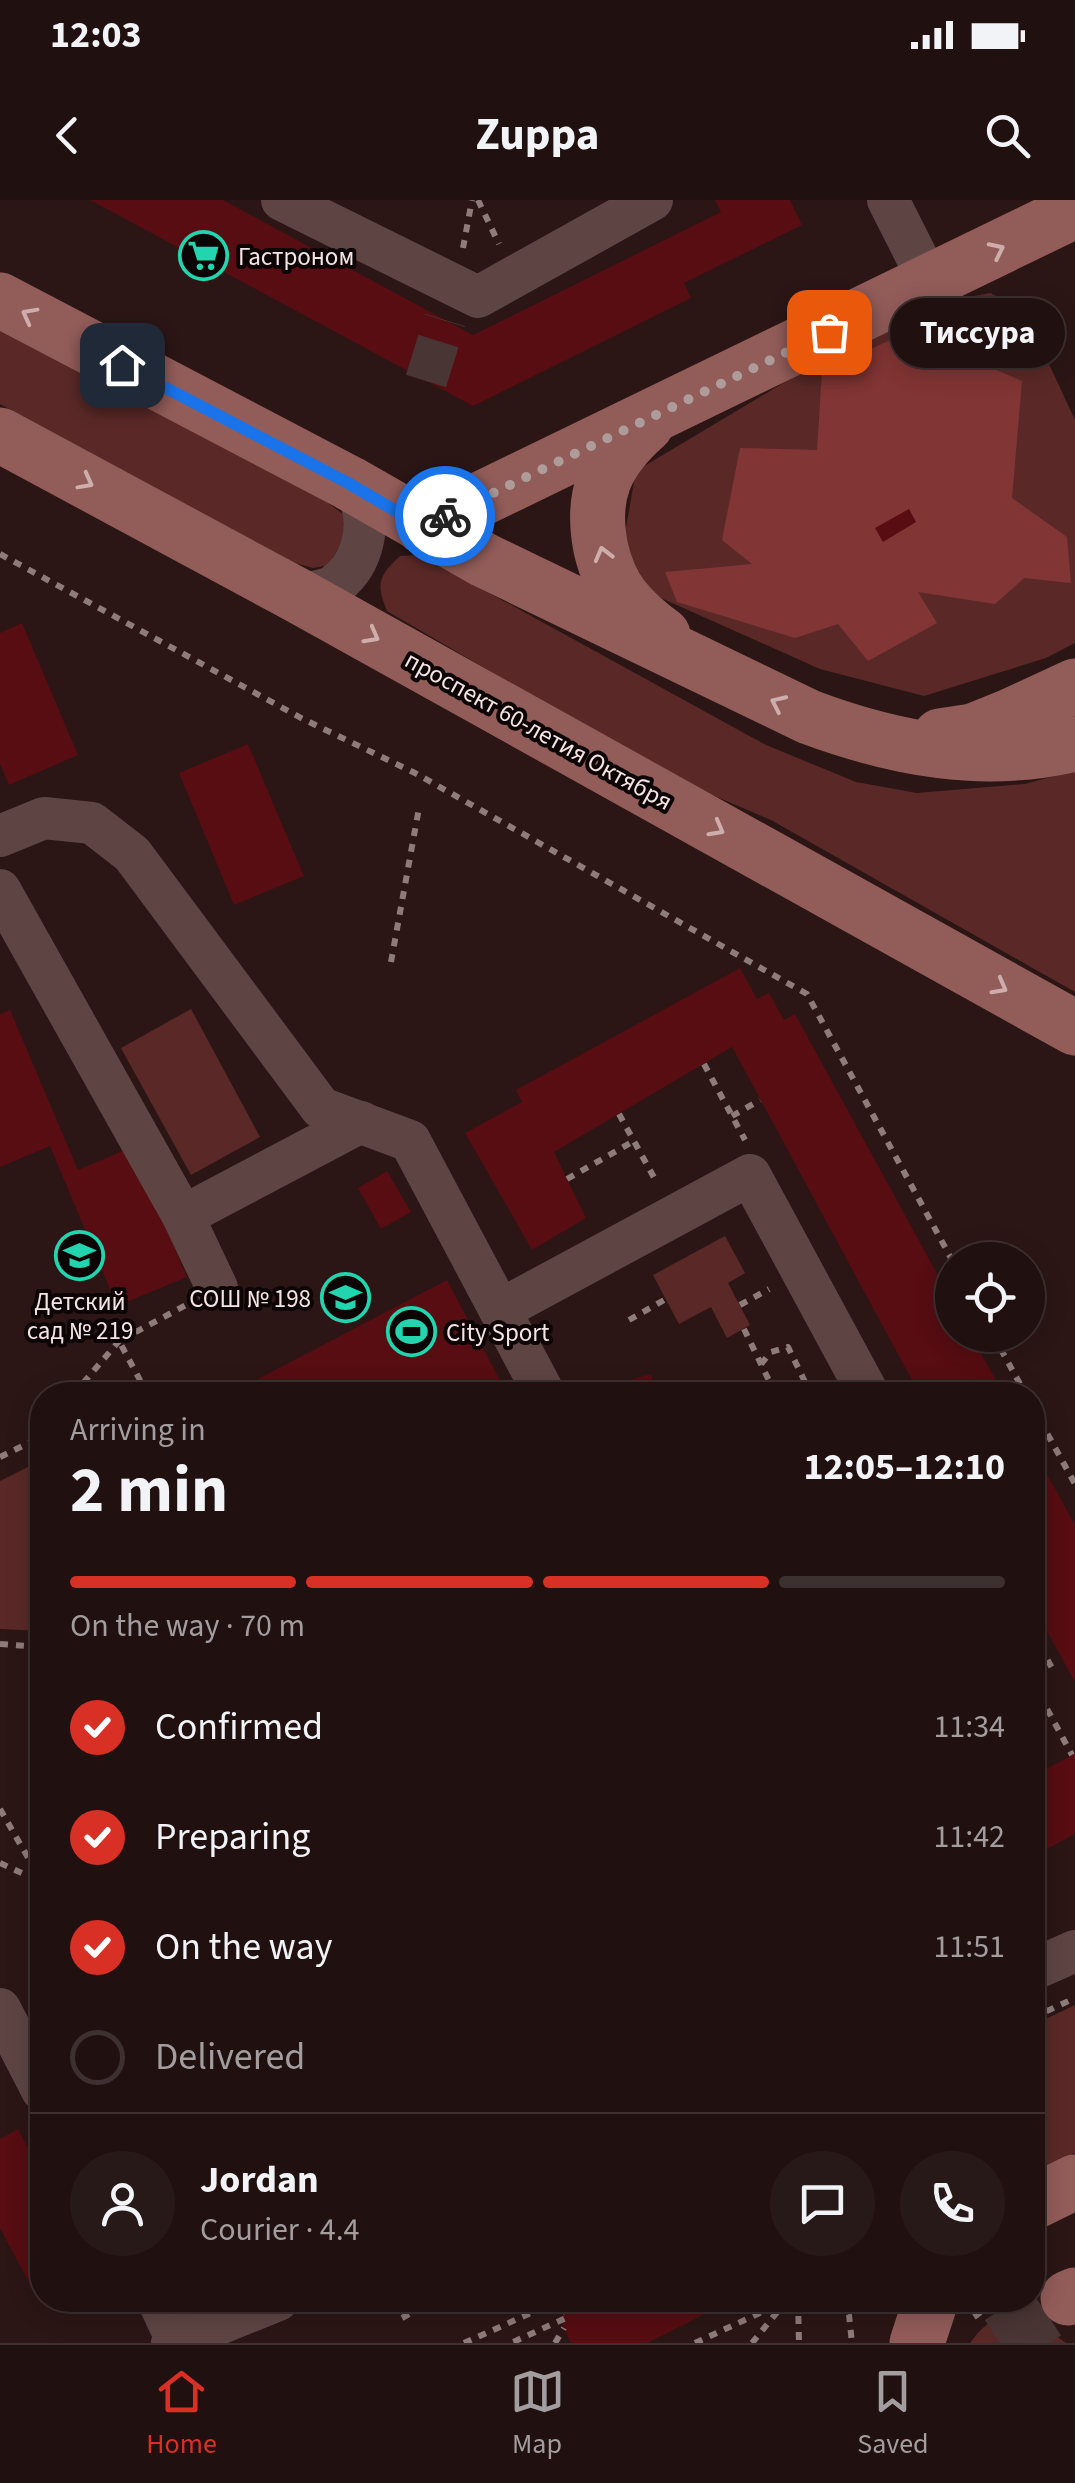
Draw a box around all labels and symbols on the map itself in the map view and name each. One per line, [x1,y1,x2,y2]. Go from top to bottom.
supermarket icon: Гастроном [177,230,229,282]
place label: Гастроном [238,239,354,275]
one-way arrow [987,243,1005,262]
pin [787,290,872,375]
callout: Тиссура [889,297,1064,367]
one-way arrow [21,308,40,327]
pin [80,323,165,408]
courier [395,466,495,566]
one-way arrow [75,470,93,489]
one-way arrow [594,546,615,564]
one-way arrow [361,624,379,644]
street label: проспект 60-летия Октября [398,642,679,820]
one-way arrow [770,695,788,715]
one-way arrow [706,817,724,836]
one-way arrow [990,975,1008,995]
school or university icon: Детский сад № 219 [54,1229,106,1281]
school or university icon: СОШ № 198 [320,1272,372,1324]
place label: СОШ № 198 [189,1281,311,1317]
place label: Детский сад № 219 [27,1284,133,1349]
sports icon: City Sport [385,1306,437,1358]
place label: City Sport [446,1315,550,1351]

